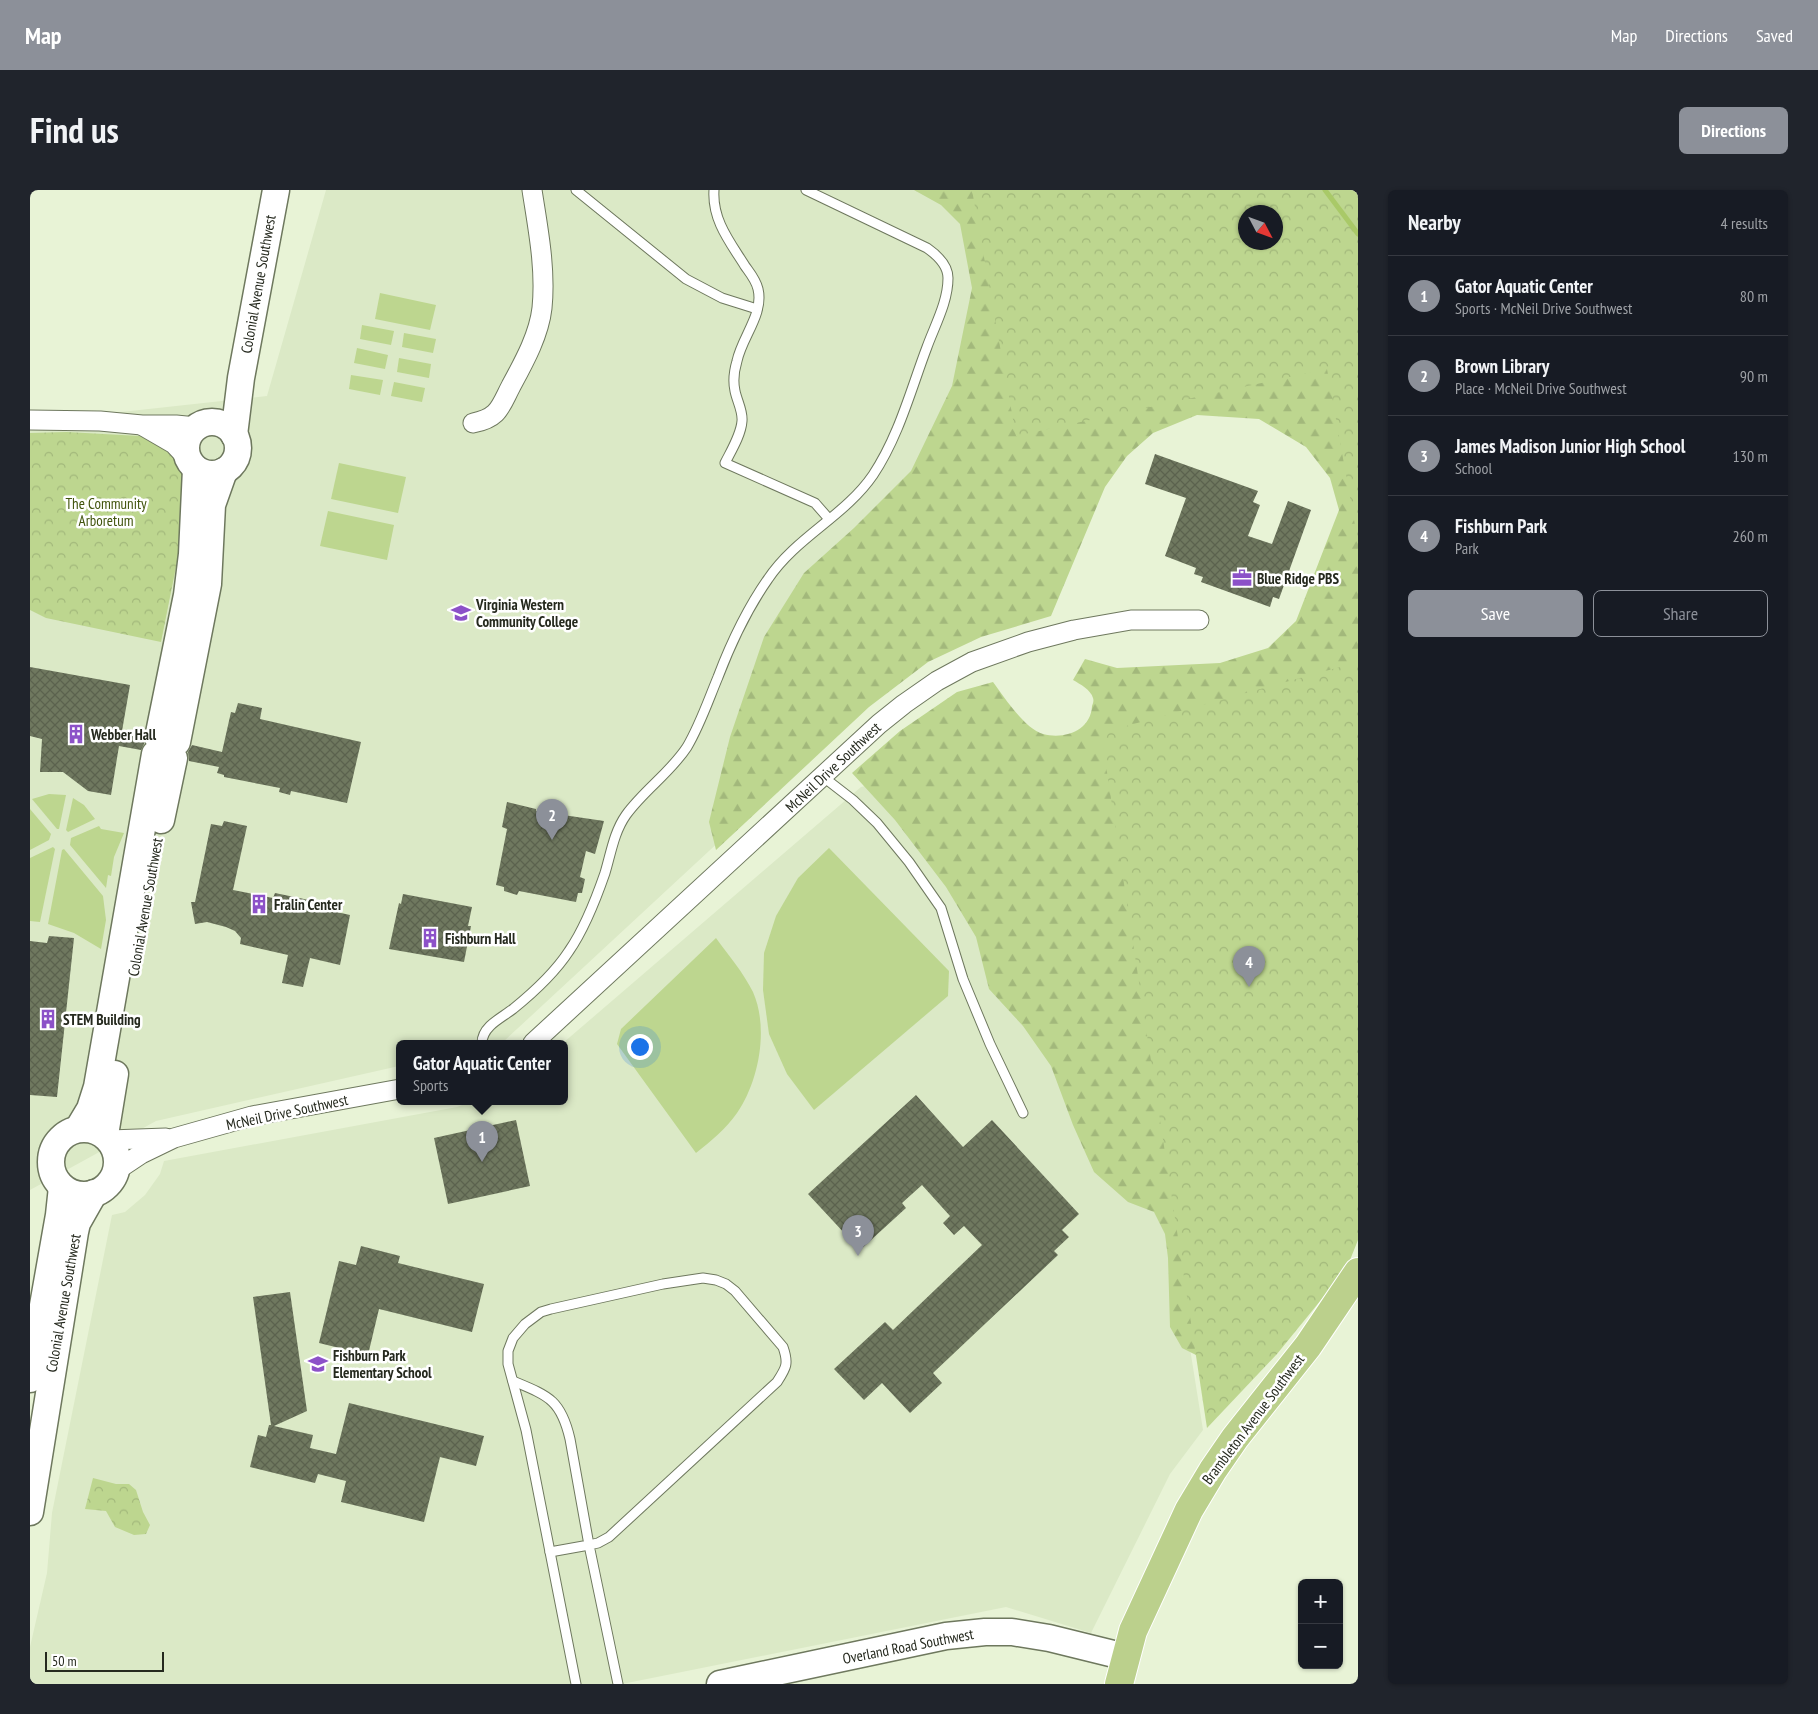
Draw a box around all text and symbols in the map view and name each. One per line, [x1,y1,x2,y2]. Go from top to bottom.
text: Map [25,20,62,51]
text: Map [1611,24,1637,47]
text: Directions [1665,24,1728,47]
text: Saved [1756,24,1793,47]
text: Find us [30,107,119,153]
button: Directions [1679,107,1788,154]
north arrow [1238,205,1283,250]
text: Nearby [1408,209,1461,236]
street label: Colonial Avenue Southwest [236,213,280,355]
text: 4 results [1721,213,1768,233]
text: Gator Aquatic Center [1455,274,1593,298]
text: 1 [1420,286,1428,306]
text: 80 m [1740,286,1768,306]
text: Sports · McNeil Drive Southwest [1455,298,1633,318]
text: Brown Library [1455,354,1549,378]
text: 2 [1420,366,1428,386]
text: 90 m [1740,366,1768,386]
text: Place · McNeil Drive Southwest [1455,378,1627,398]
text: James Madison Junior High School [1455,434,1685,458]
text: 3 [1420,446,1428,466]
text: 130 m [1733,446,1768,466]
text: School [1455,458,1492,478]
park label: The Community Arboretum [65,494,147,530]
text: Fishburn Park [1455,514,1547,538]
text: 4 [1420,526,1428,546]
text: 260 m [1733,526,1768,546]
text: Park [1455,538,1479,558]
office icon: Blue Ridge PBS [1231,567,1253,589]
place label: Blue Ridge PBS [1257,569,1339,588]
button: Save [1408,590,1583,637]
button: Share [1593,590,1768,637]
place label: Virginia Western Community College [475,595,578,631]
school or university icon: Virginia Western Community College [450,602,472,624]
street label: McNeil Drive Southwest [781,718,885,816]
building icon: Webber Hall [65,723,87,745]
place label: Webber Hall [90,725,157,744]
pin: 2 [536,799,568,840]
street label: Colonial Avenue Southwest [123,836,167,978]
building icon: Fralin Center [248,893,270,915]
place label: Fralin Center [274,895,343,914]
building icon: Fishburn Hall [419,927,441,949]
place label: Fishburn Hall [445,929,516,948]
pin: 4 [1233,946,1265,987]
building icon: STEM Building [37,1008,59,1030]
place label: STEM Building [63,1010,141,1029]
your location [627,1034,653,1060]
popup [396,1040,568,1105]
text: Gator Aquatic Center [413,1051,551,1075]
text: Sports [413,1075,448,1095]
street label: McNeil Drive Southwest [224,1090,350,1134]
pin: 1 [466,1121,498,1162]
pin: 3 [842,1215,874,1256]
street label: Colonial Avenue Southwest [41,1232,85,1374]
place label: Fishburn Park Elementary School [333,1346,432,1382]
street label: Brambleton Avenue Southwest [1198,1350,1308,1488]
school or university icon: Fishburn Park Elementary School [307,1353,329,1375]
map controls [1298,1579,1343,1669]
button: + [1298,1579,1343,1624]
street label: Overland Road Southwest [841,1624,975,1668]
button: − [1298,1624,1343,1669]
scale bar [45,1649,164,1672]
text: 50 m [52,1652,77,1670]

